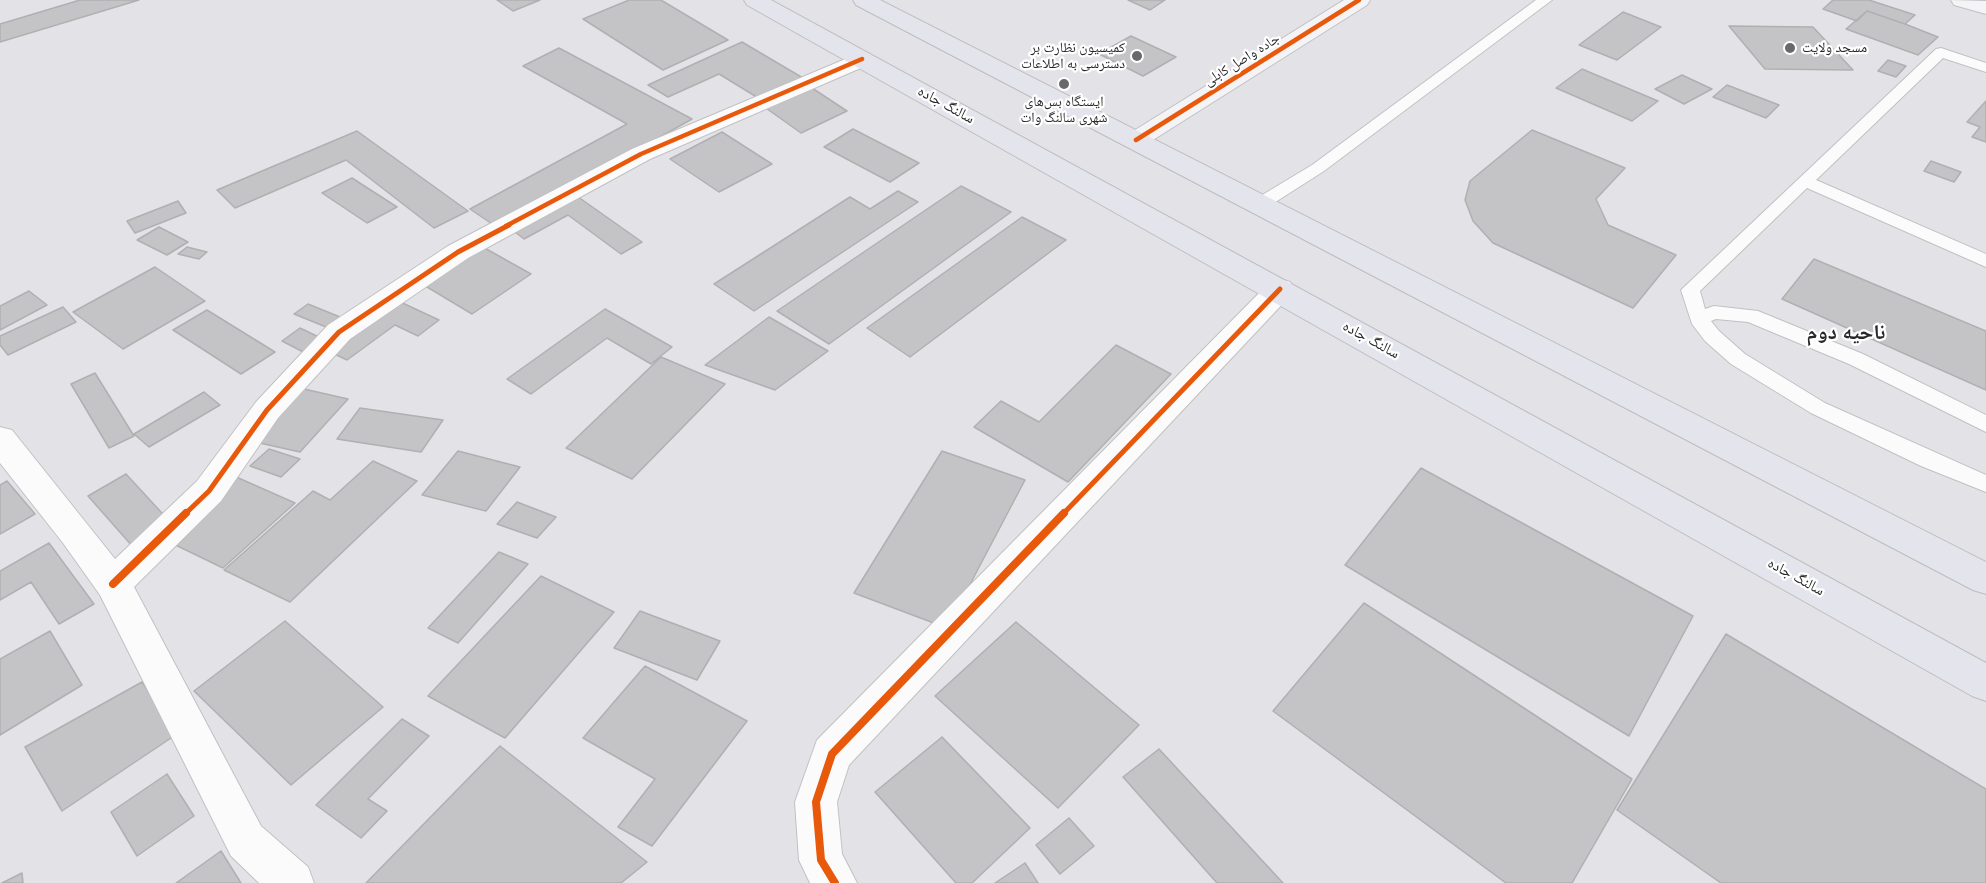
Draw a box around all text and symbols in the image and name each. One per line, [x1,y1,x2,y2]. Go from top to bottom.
street label: جاده واصل کابلی [1201,30,1283,90]
place label: کمیسیون نظارت بر دسترسی به اطلاعات [1021,40,1125,72]
place label: مسجد ولایت [1802,40,1867,56]
marker: مسجد ولایت [1783,41,1797,55]
marker: کمیسیون نظارت بر دسترسی به اطلاعات [1130,49,1144,63]
marker: ایستگاه بس‌های شهری سالنگ وات [1057,77,1071,91]
street label: سالنگ جاده [914,82,978,128]
place label: ایستگاه بس‌های شهری سالنگ وات [1020,94,1108,126]
street label: سالنگ جاده [1339,317,1403,363]
district label: ناحیه دوم [1807,320,1885,346]
street label: سالنگ جاده [1764,554,1828,600]

